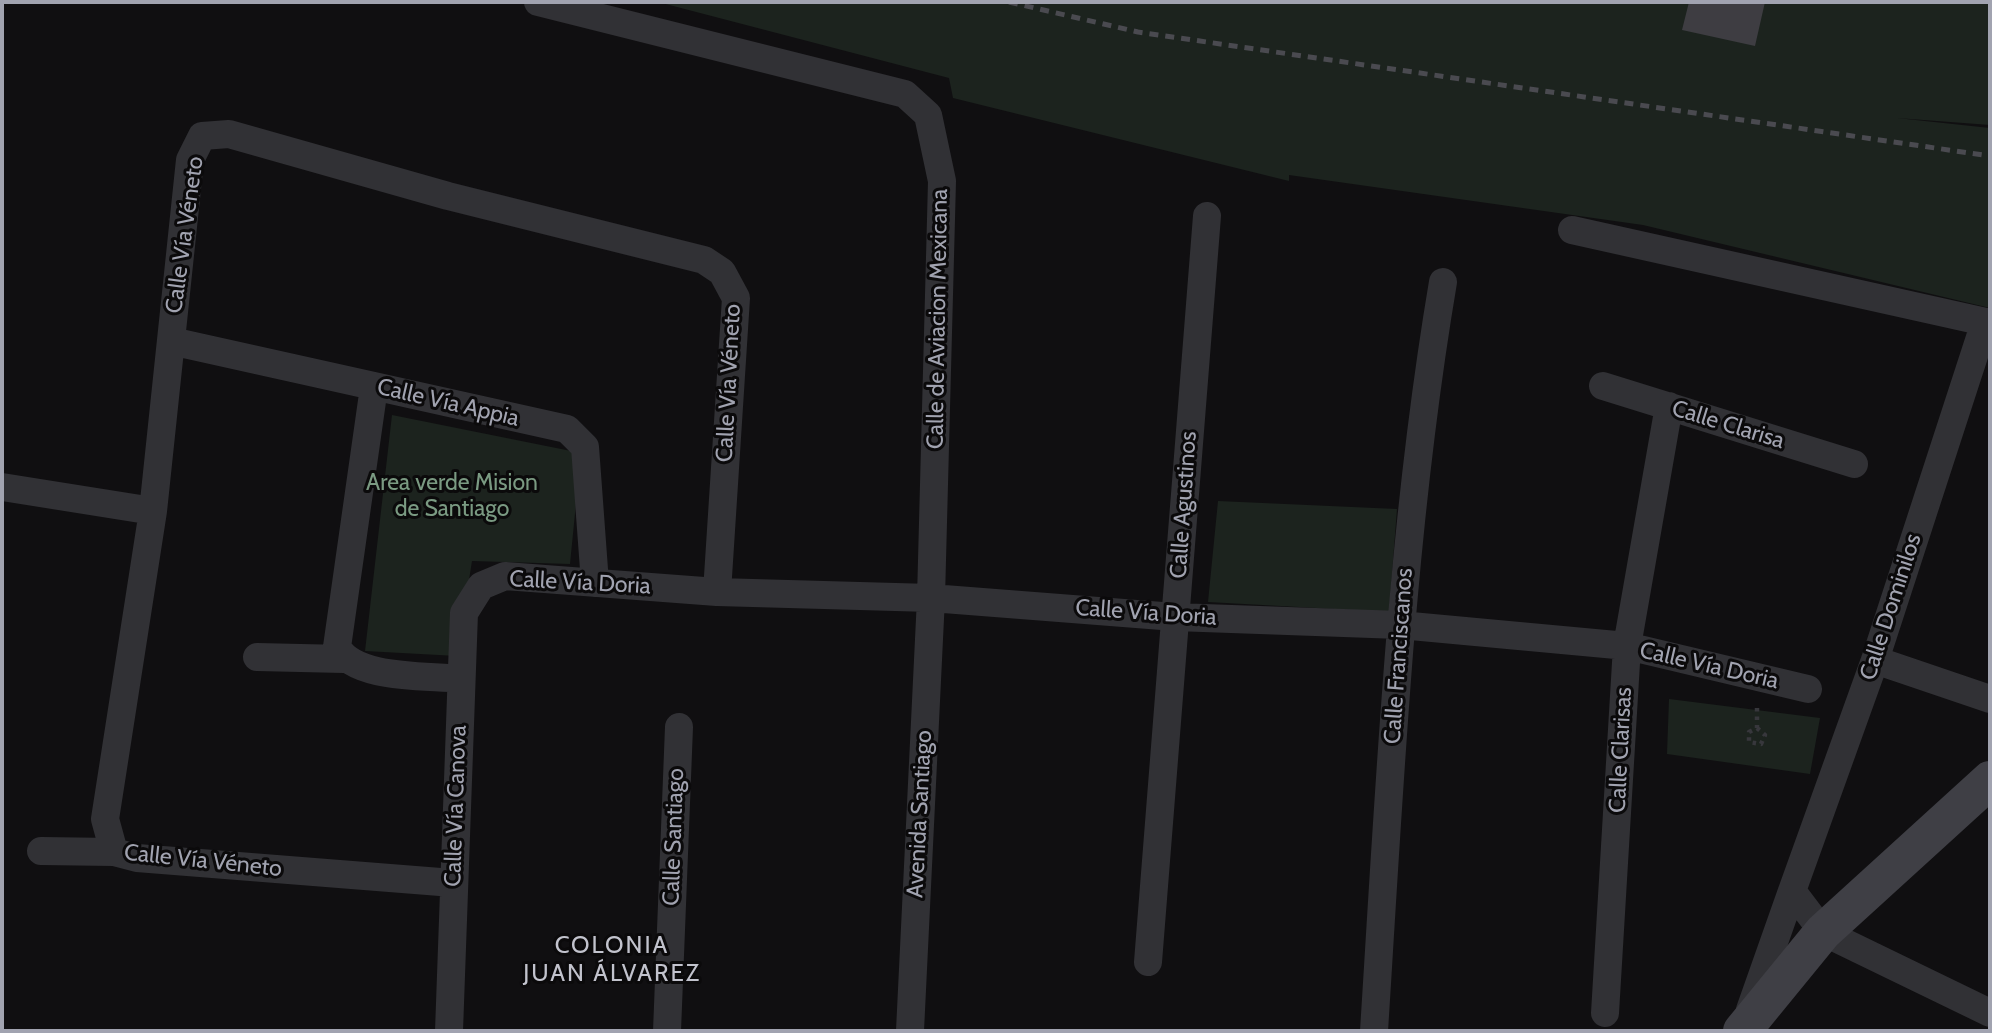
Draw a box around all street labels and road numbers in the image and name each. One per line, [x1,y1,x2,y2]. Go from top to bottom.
street label: Calle Vía Véneto [160,155,210,315]
street label: Calle de Aviacion Mexicana [922,189,954,449]
street label: Calle Vía Véneto [711,303,747,463]
street label: Calle Vía Appia [374,373,522,433]
street label: Calle Clarisa [1668,395,1788,455]
street label: Calle Agustinos [1165,430,1203,580]
street label: Calle Dominilos [1854,530,1928,684]
street label: Calle Vía Doria [509,566,651,600]
street label: Calle Franciscanos [1379,567,1419,745]
street label: Calle Vía Doria [1074,594,1218,632]
street label: Calle Vía Doria [1637,637,1781,695]
street label: Calle Clarisas [1604,686,1638,814]
street label: Calle Vía Canova [439,725,473,887]
street label: Avenida Santiago [902,729,938,899]
street label: Calle Santiago [658,768,690,906]
street label: Calle Vía Véneto [123,839,283,883]

